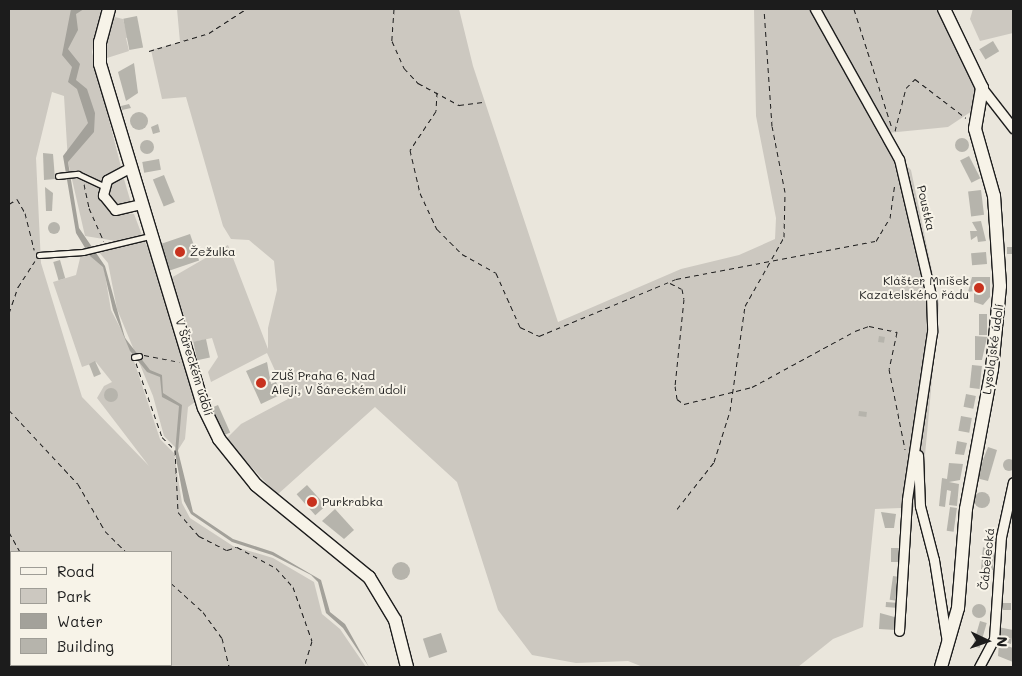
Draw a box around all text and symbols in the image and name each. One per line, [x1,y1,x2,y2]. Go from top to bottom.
street label: Poustka [914,184,938,232]
place label: Žežulka [190,245,236,259]
marker: Žežulka [174,246,186,258]
place label: Klášter Mnišek Kazatelského řádu [859,274,969,302]
marker: Klášter Mnišek Kazatelského řádu [973,282,985,294]
street label: Lysolajské údolí [979,303,1007,395]
street label: V Šáreckém údolí [172,316,216,418]
place label: ZUŠ Praha 6, Nad Alejí, V Šáreckém údolí [271,369,407,397]
marker: ZUŠ Praha 6, Nad Alejí, V Šáreckém údolí [255,377,267,389]
place label: Purkrabka [322,495,383,509]
marker: Purkrabka [306,496,318,508]
street label: Čábelecká [977,527,997,591]
legend [10,551,172,666]
text: Road [57,561,94,581]
text: Park [57,586,91,606]
text: Water [57,611,103,631]
north arrow [962,616,1012,666]
text: Building [57,636,114,656]
text: N [993,636,1012,648]

